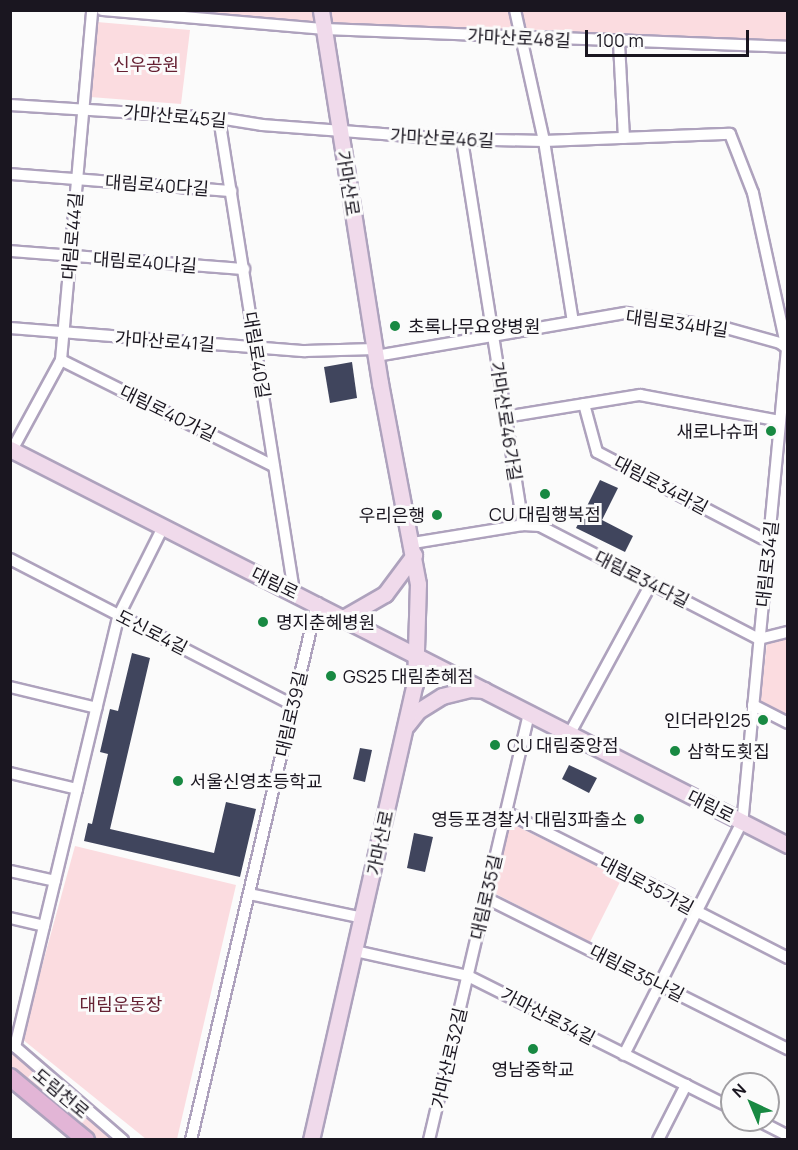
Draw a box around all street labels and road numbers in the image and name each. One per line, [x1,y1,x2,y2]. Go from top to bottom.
street label: 가마산로48길 [467,24,571,52]
street label: 가마산로45길 [122,101,228,131]
street label: 가마산로46길 [389,124,495,152]
street label: 가마산로 [332,149,364,217]
street label: 대림로40다길 [104,171,210,199]
street label: 대림로44길 [57,191,87,281]
street label: 대림로40나길 [92,248,198,276]
street label: 대림로34바길 [624,305,730,341]
street label: 대림로40길 [239,310,275,400]
street label: 가마산로41길 [114,327,216,355]
street label: 가마산로46가길 [486,359,526,483]
street label: 대림로40가길 [116,380,220,446]
street label: 대림로34라길 [610,451,712,519]
street label: 대림로34길 [752,520,782,608]
street label: 대림로34다길 [591,546,693,612]
street label: 대림로 [248,562,302,604]
street label: 도신로4길 [113,605,191,659]
street label: 대림로39길 [271,669,311,759]
street label: 대림로 [684,785,738,827]
street label: 가마산로 [363,808,397,878]
street label: 대림로35가길 [596,851,698,919]
street label: 대림로35길 [466,852,506,942]
street label: 대림로35나길 [586,940,688,1006]
street label: 가마산로34길 [497,983,599,1049]
street label: 가마산로32길 [427,1005,471,1111]
street label: 도림천로 [29,1063,93,1123]

